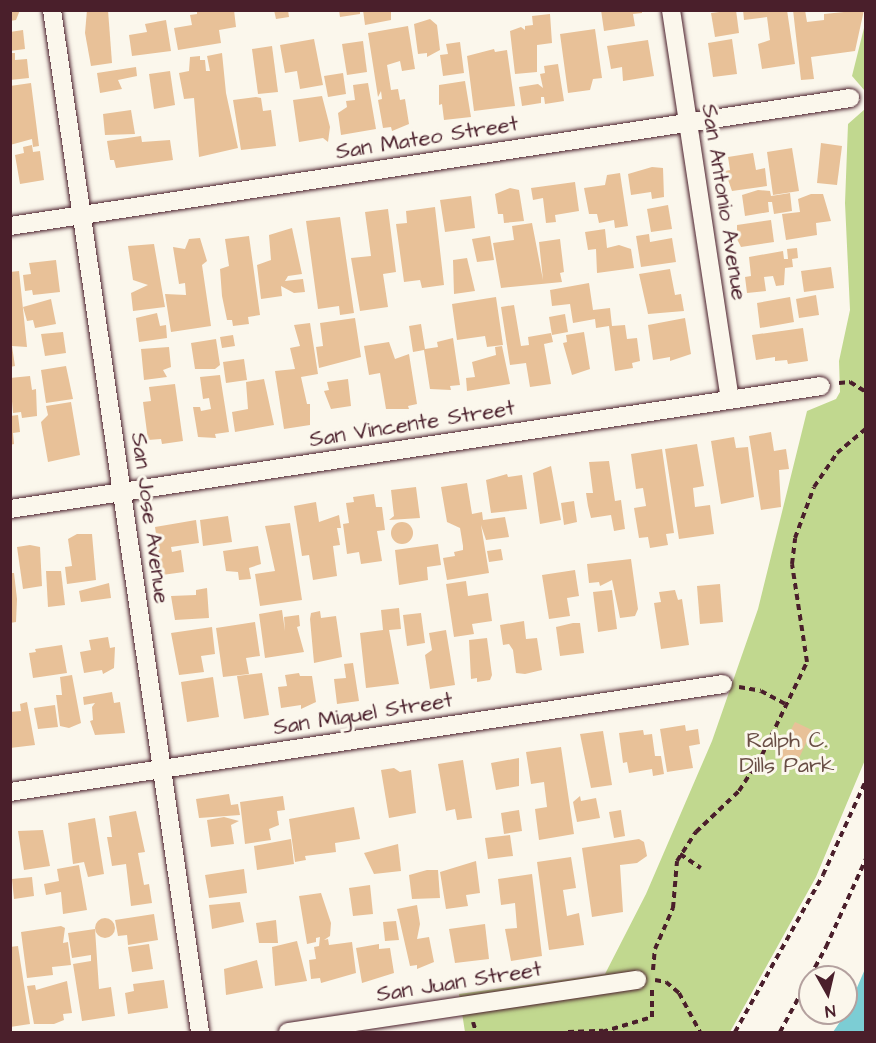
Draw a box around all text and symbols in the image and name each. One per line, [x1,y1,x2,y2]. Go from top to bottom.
street label: San Antonio Avenue [695,102,753,302]
street label: San Mateo Street [334,111,520,165]
street label: San Vincente Street [307,395,517,453]
street label: San Jose Avenue [125,431,175,605]
street label: San Miguel Street [271,687,455,741]
park label: Ralph C. Dills Park [739,727,835,778]
street label: San Juan Street [375,956,543,1008]
north arrow [798,965,858,1025]
text: N [824,999,837,1022]

